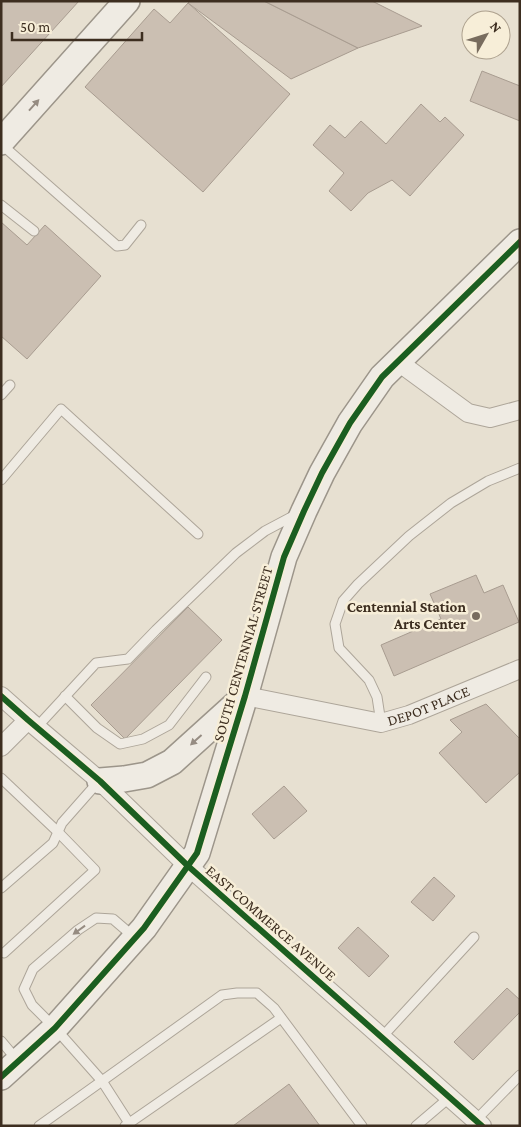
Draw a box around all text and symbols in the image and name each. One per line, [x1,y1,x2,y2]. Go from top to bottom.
scale bar [12,10,142,42]
north arrow [461,10,511,60]
text: N [487,18,506,36]
text: 50 m [20,19,50,35]
one-way arrow [28,100,40,112]
street label: SOUTH CENTENNIAL STREET [210,564,276,744]
place label: Centennial Station Arts Center [347,599,466,632]
marker: Centennial Station Arts Center [470,610,482,622]
street label: DEPOT PLACE [385,683,472,729]
one-way arrow [191,734,203,746]
street label: EAST COMMERCE AVENUE [203,862,339,984]
one-way arrow [73,924,86,935]

